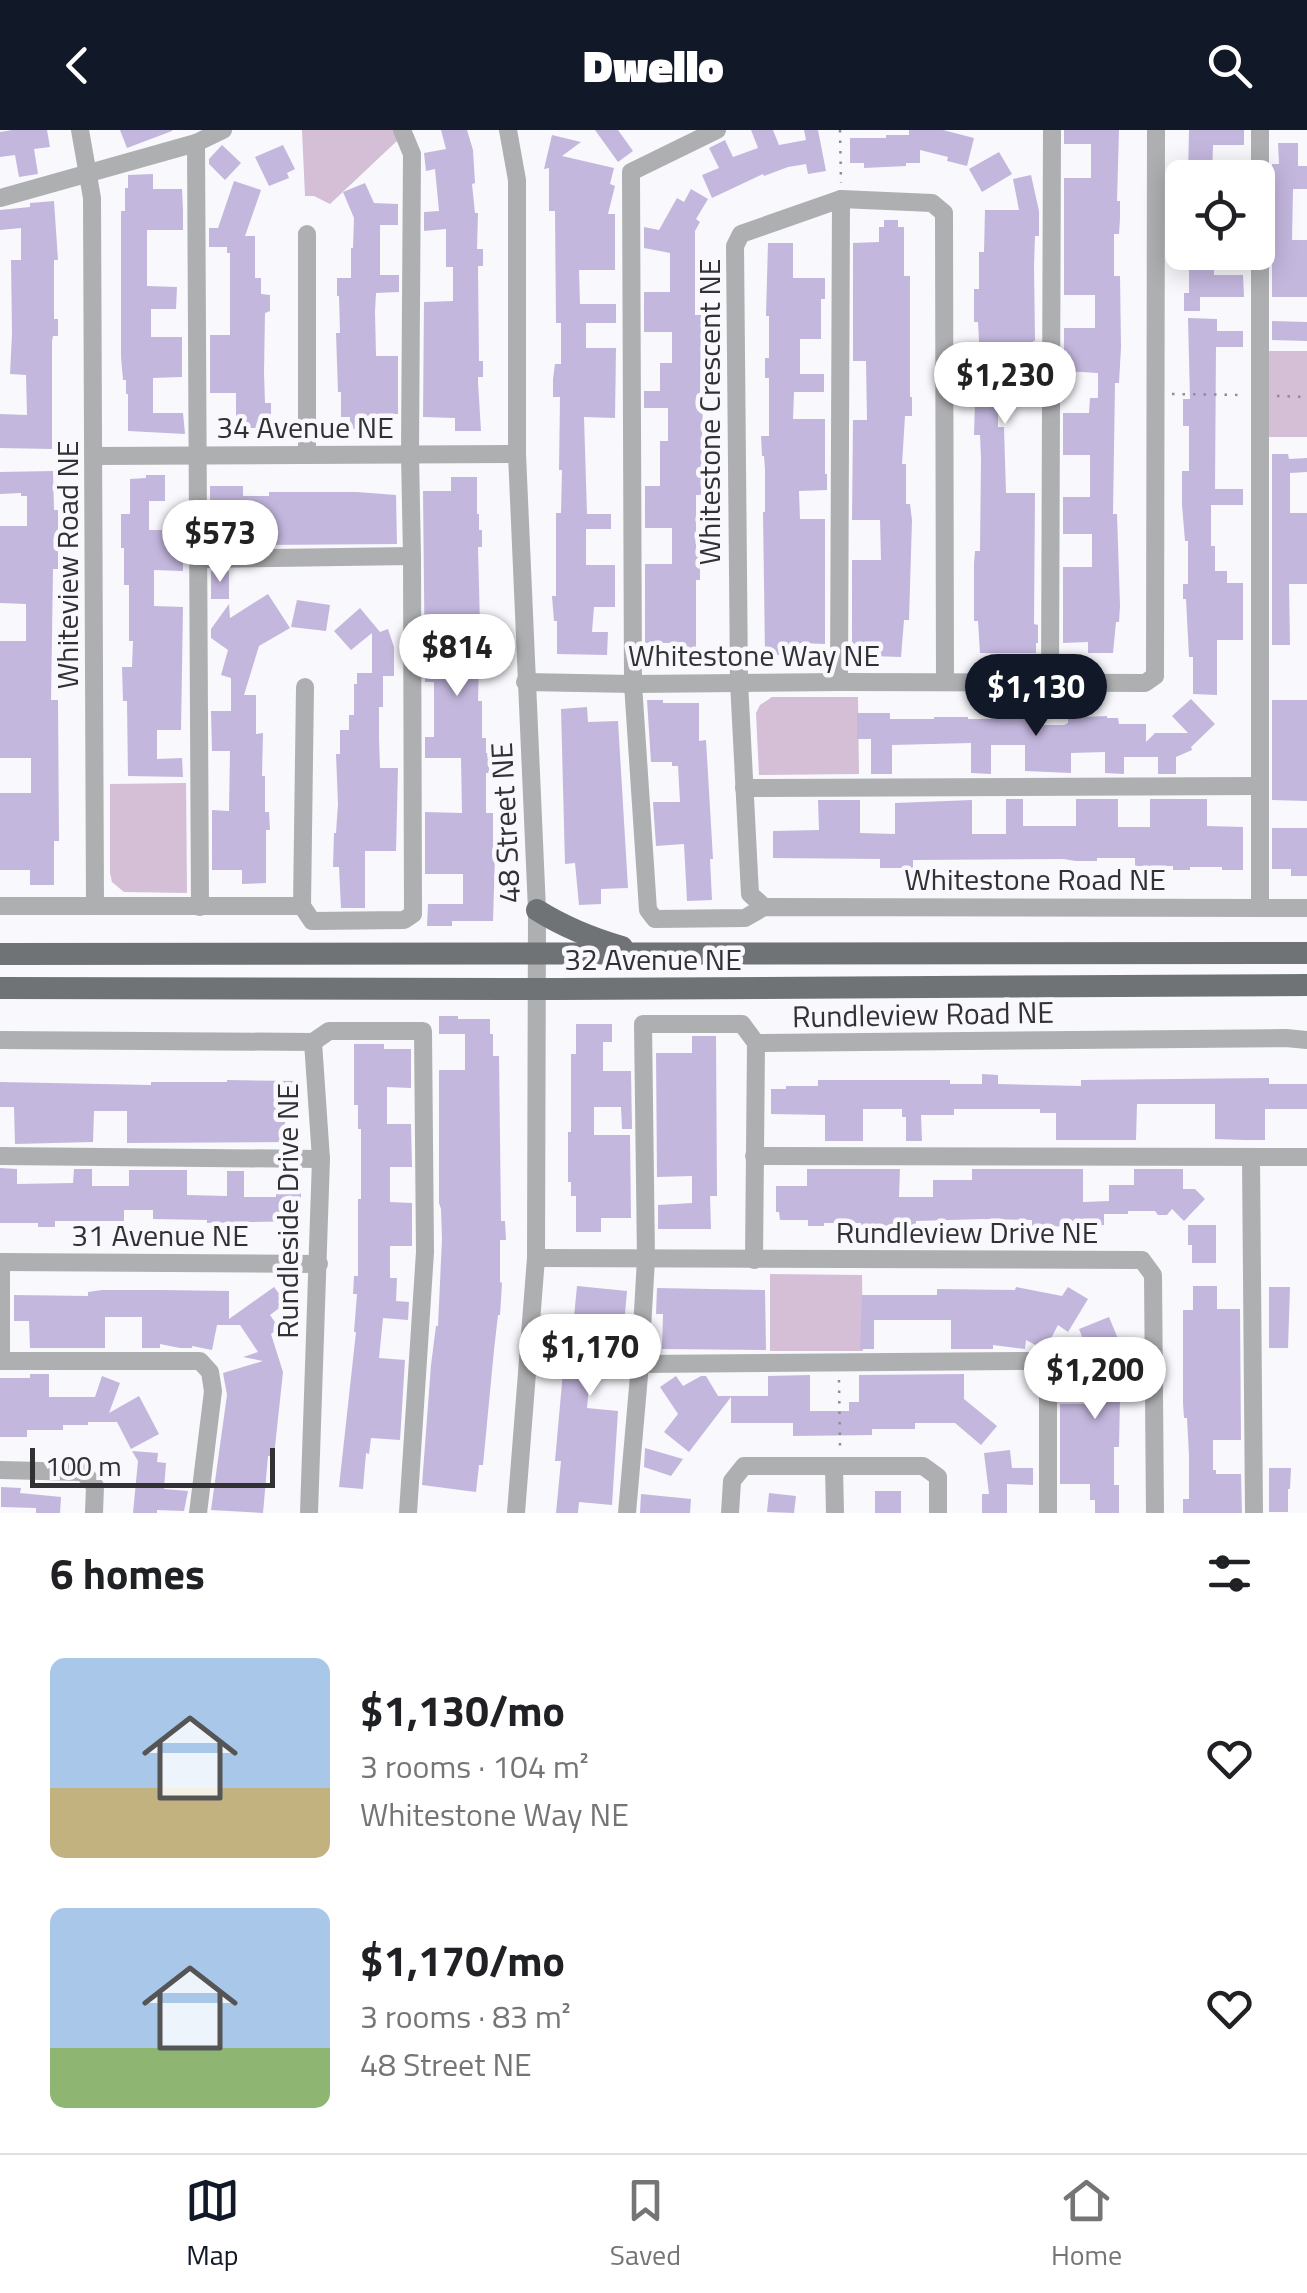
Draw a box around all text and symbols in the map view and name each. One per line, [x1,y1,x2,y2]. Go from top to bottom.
text: Dwello [583,31,724,99]
icon: back [50,38,105,93]
icon: search [1202,38,1257,93]
map controls [1165,160,1275,270]
button: locate [1165,160,1275,270]
street label: Whitestone Crescent NE [686,259,732,565]
pin: $1,230 [924,342,1086,427]
text: $1,230 [956,350,1054,398]
street label: 34 Avenue NE [216,404,394,450]
street label: Whiteview Road NE [44,441,90,689]
pin: $573 [161,500,279,585]
text: $573 [184,508,256,556]
pin: $814 [398,614,516,699]
text: $814 [421,622,493,670]
street label: Whitestone Way NE [628,632,880,678]
pin: $1,130 [955,654,1117,739]
text: $1,130 [987,662,1085,710]
street label: 48 Street NE [478,741,532,905]
street label: Whitestone Road NE [904,856,1166,902]
street label: 32 Avenue NE [564,936,742,982]
street label: Rundleview Road NE [792,989,1054,1039]
street label: Rundleside Drive NE [264,1083,310,1339]
street label: Rundleview Drive NE [836,1209,1098,1255]
street label: 31 Avenue NE [71,1212,249,1258]
pin: $1,170 [509,1314,671,1399]
text: $1,170 [541,1322,639,1370]
pin: $1,200 [1014,1337,1176,1422]
text: $1,200 [1046,1345,1144,1393]
scale bar [30,1443,275,1488]
text: 100 m [45,1444,122,1487]
text: 6 homes [50,1541,205,1605]
icon: filters [1202,1546,1257,1601]
text: $1,130/mo [360,1678,565,1742]
icon: home [130,1698,250,1818]
icon: heart [1202,1731,1257,1786]
text: 3 rooms · 104 m² [360,1742,589,1790]
text: Whitestone Way NE [360,1790,629,1838]
text: $1,170/mo [360,1928,565,1992]
icon: home [130,1948,250,2068]
icon: heart [1202,1981,1257,2036]
text: 3 rooms · 83 m² [360,1992,571,2040]
text: 48 Street NE [360,2040,532,2088]
tab: Map [185,2173,240,2276]
tab: Saved [610,2173,681,2276]
tab: Home [1051,2173,1122,2276]

